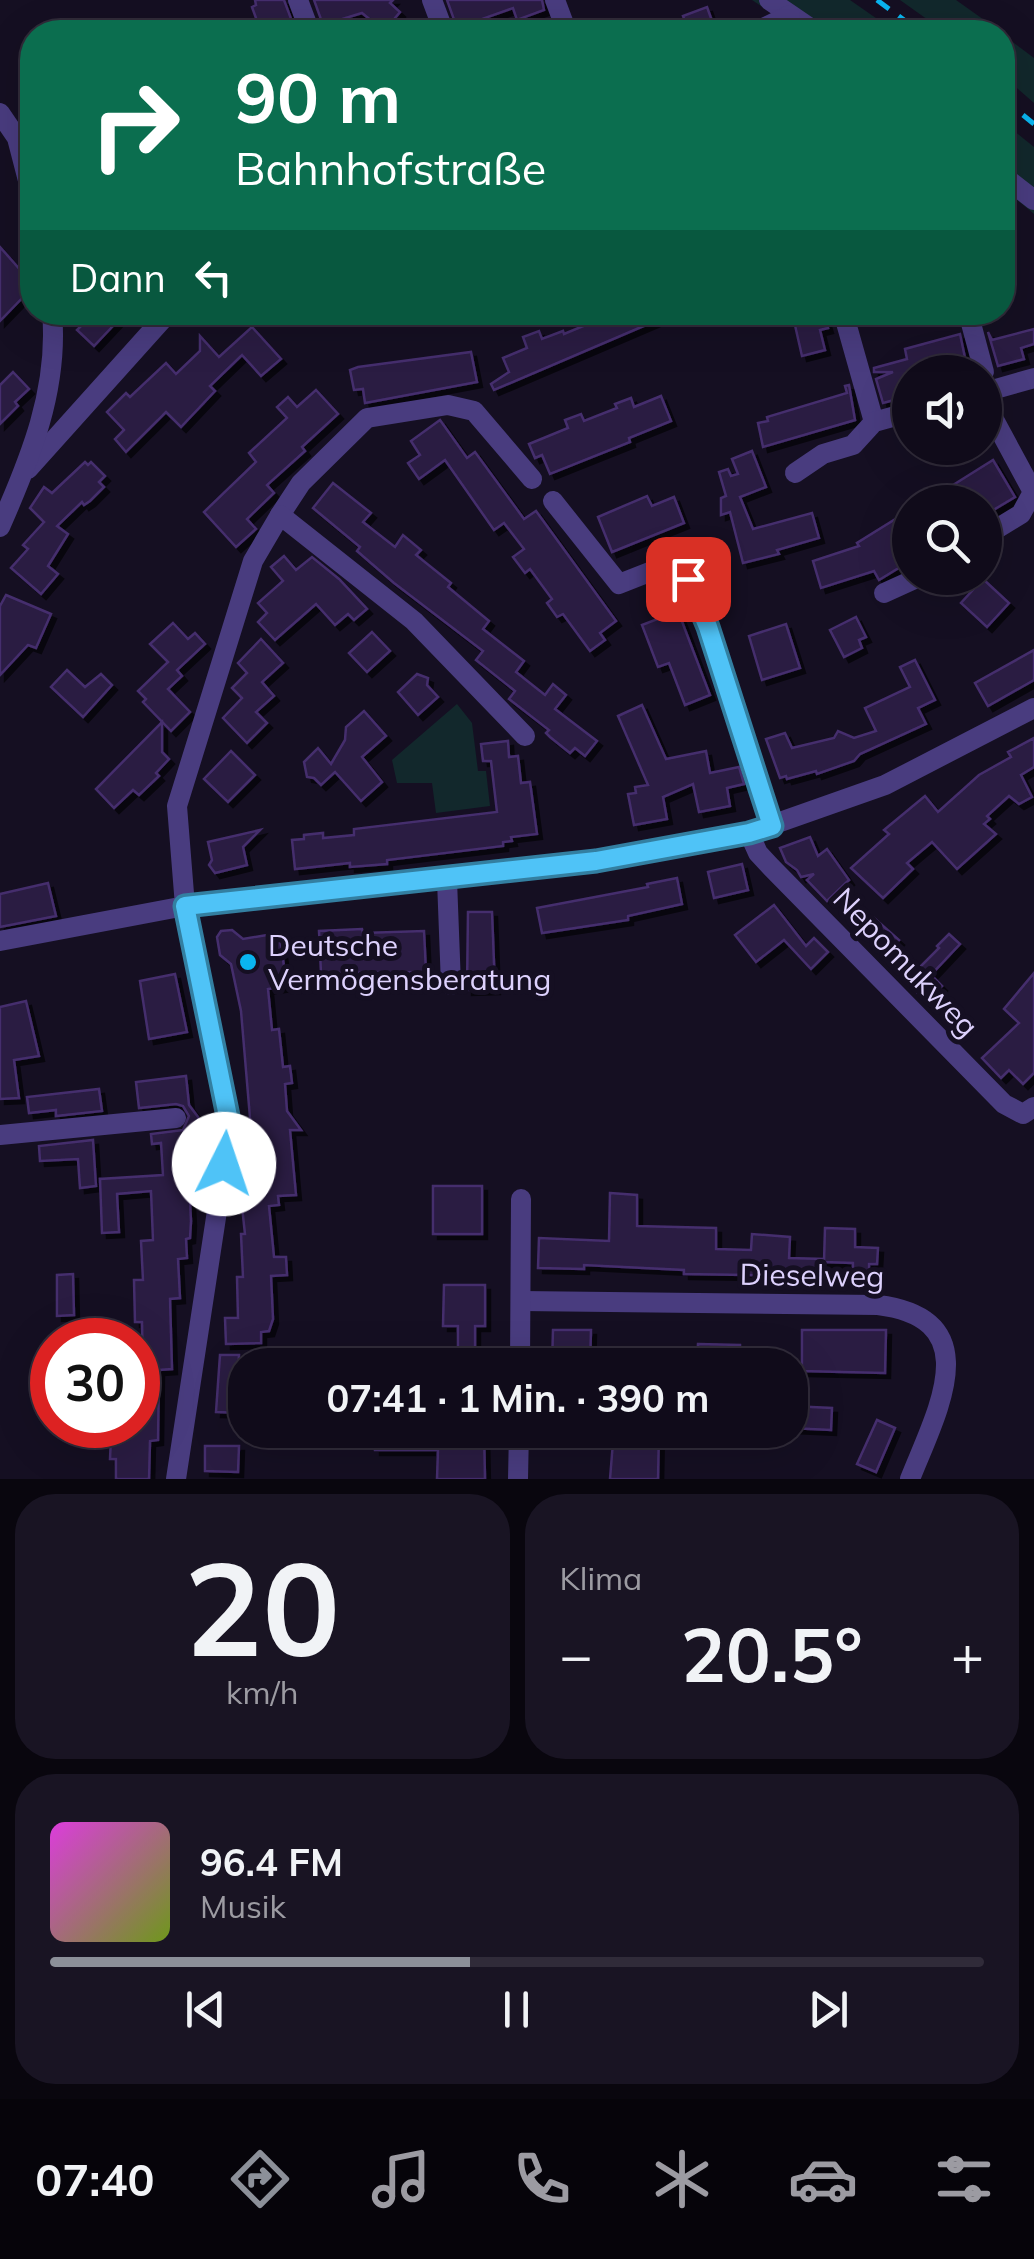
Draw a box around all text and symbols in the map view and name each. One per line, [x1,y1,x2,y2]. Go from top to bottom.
text: 90 m [235,53,401,141]
icon: right [70,60,200,190]
text: Bahnhofstraße [235,140,546,196]
icon: left [186,250,241,305]
text: Dann [70,254,166,302]
map controls [892,355,1002,595]
button: sound [892,355,1002,465]
button: search [892,485,1002,595]
pin [646,537,731,622]
icon: arrive [661,552,716,607]
street label: Nepomukweg [825,879,987,1045]
place label: Deutsche Vermögensberatung [268,926,551,998]
marker: Deutsche Vermögensberatung [237,951,259,973]
position arrow [172,1112,276,1216]
street label: Dieselweg [739,1255,885,1295]
speed limit sign: 30 [30,1318,160,1448]
text: 07:41 · 1 Min. · 390 m [327,1374,709,1422]
text: 20 [184,1525,340,1689]
text: Klima [560,1558,642,1598]
text: 20.5° [681,1607,863,1701]
text: − [560,1620,593,1689]
text: + [951,1620,984,1689]
text: km/h [226,1672,298,1712]
text: 96.4 FM [200,1838,343,1886]
text: Musik [200,1886,286,1926]
icon: previous [178,1982,233,2037]
icon: pause [489,1982,544,2037]
icon: next [801,1982,856,2037]
icon: directions [225,2144,295,2214]
icon: music [366,2144,436,2214]
icon: phone [507,2144,577,2214]
icon: climate [647,2144,717,2214]
icon: car [788,2144,858,2214]
icon: filters [929,2144,999,2214]
text: 07:40 [35,2151,155,2207]

